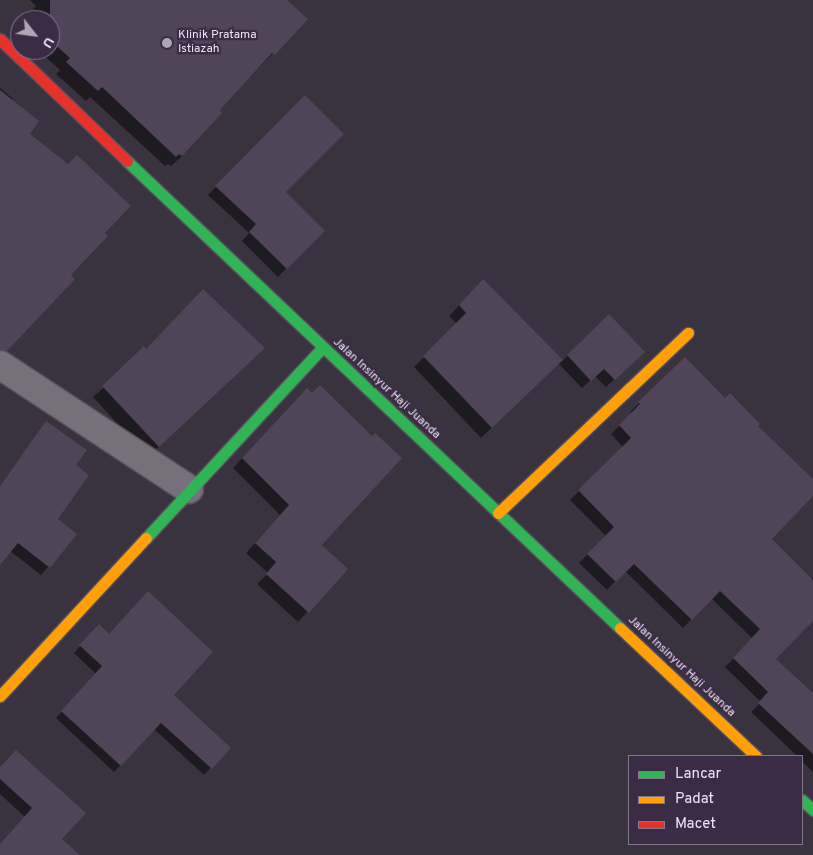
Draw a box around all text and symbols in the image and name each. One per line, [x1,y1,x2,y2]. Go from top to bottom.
north arrow [10,10,60,60]
place label: Klinik Pratama Istiazah [178,29,257,57]
text: U [38,34,57,51]
marker: Klinik Pratama Istiazah [160,36,174,50]
street label: Jalan Insinyur Haji Juanda [329,335,443,443]
street label: Jalan Insinyur Haji Juanda [624,613,738,721]
legend [628,755,803,845]
text: Lancar [675,765,721,784]
text: Padat [675,790,714,809]
text: Macet [675,815,716,834]

